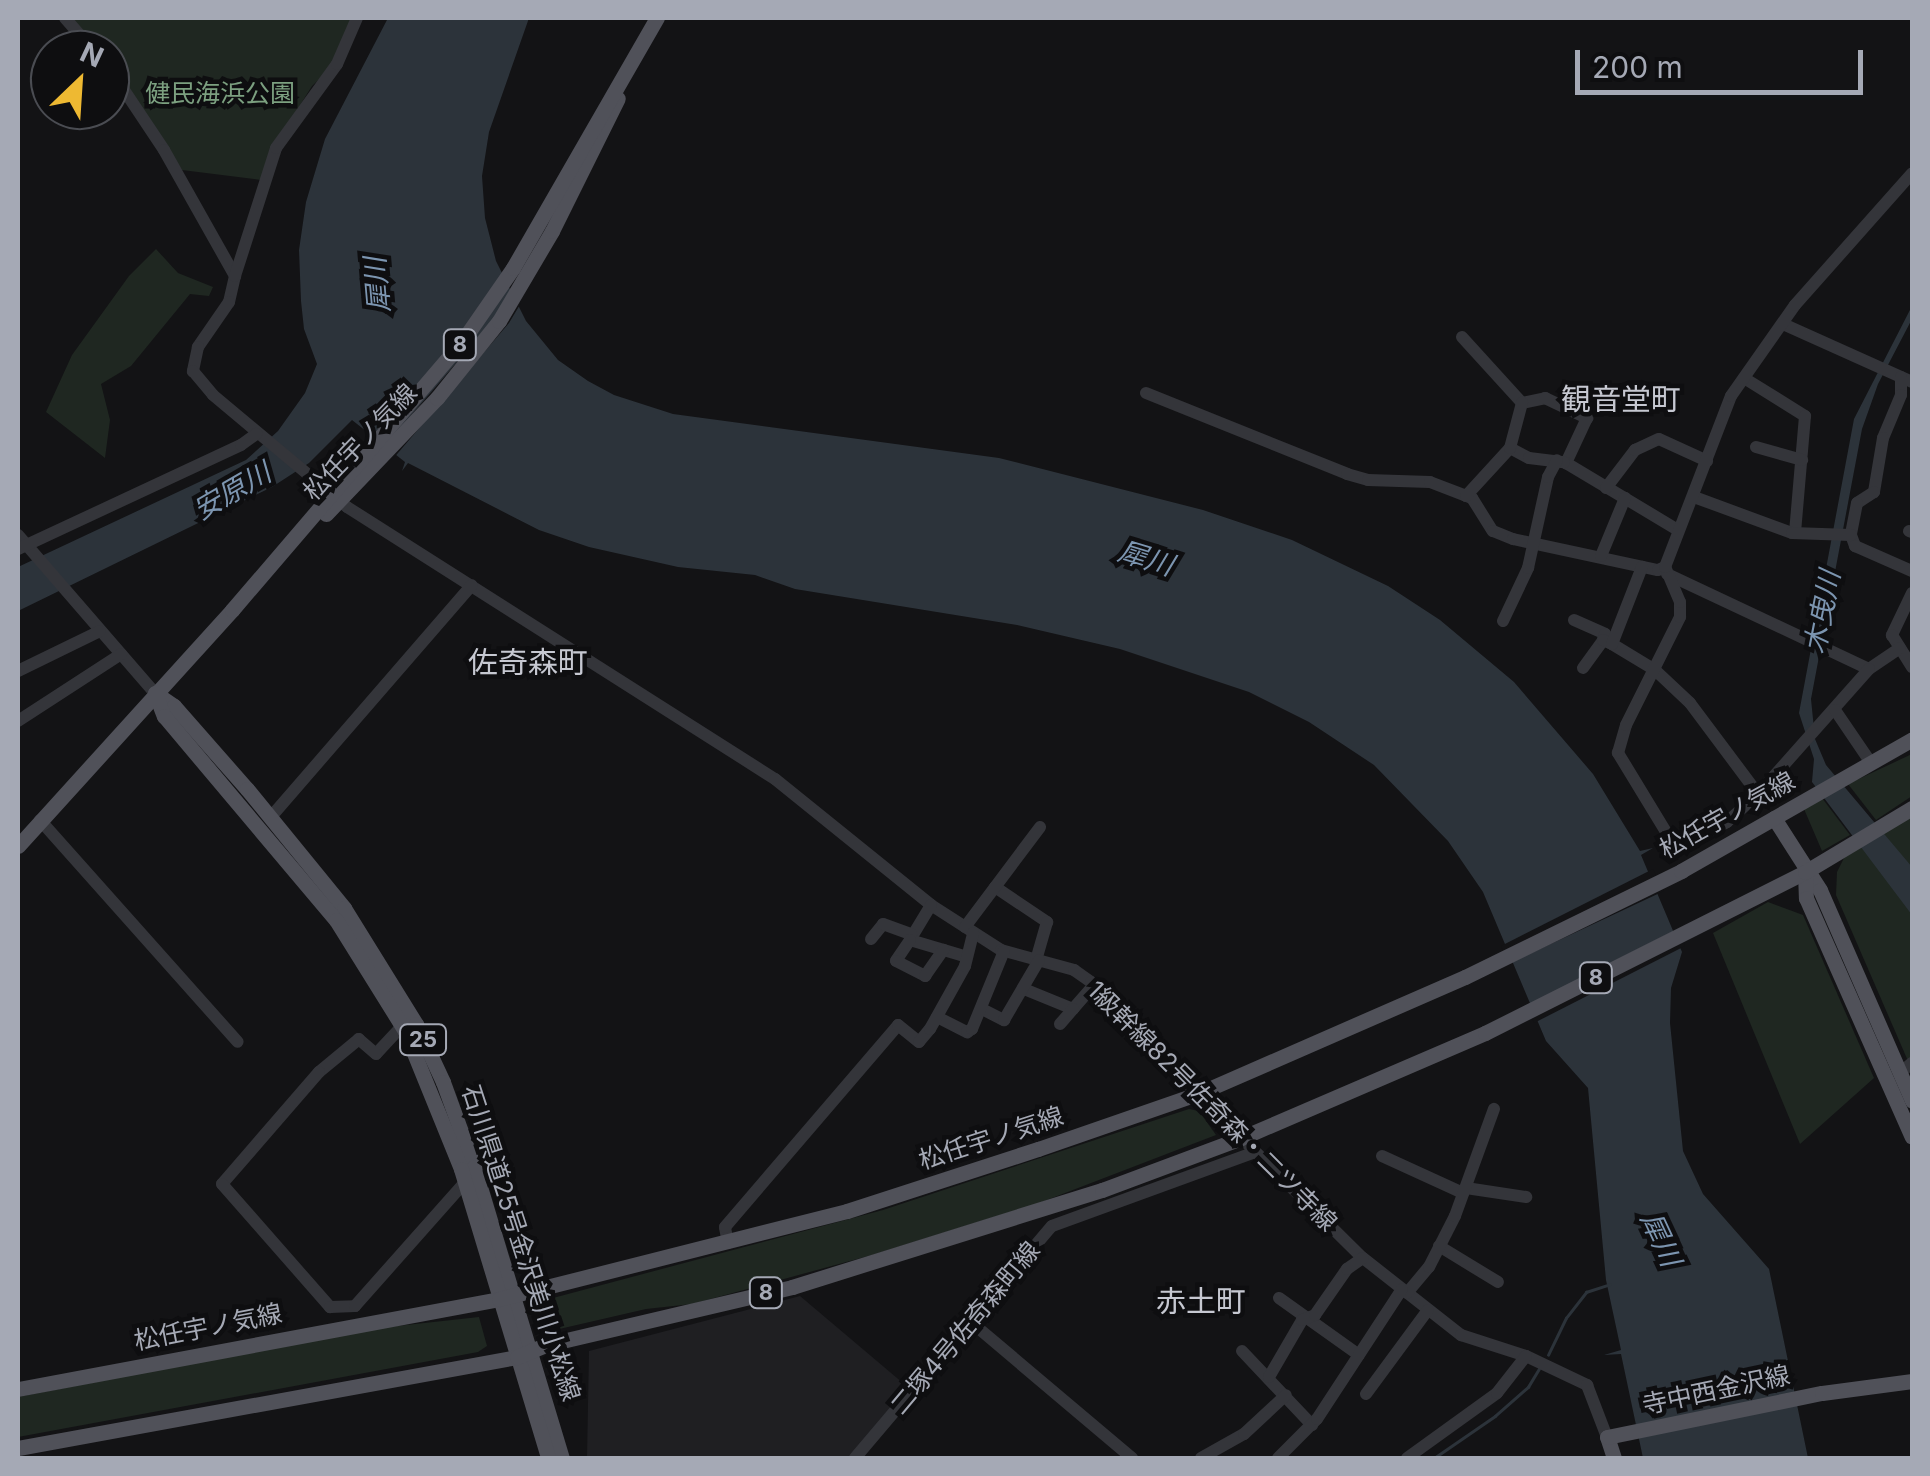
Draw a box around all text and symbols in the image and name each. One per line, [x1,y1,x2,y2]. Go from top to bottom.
north arrow [30,30,130,130]
scale bar [1580,30,1868,92]
text: N [75,35,109,75]
text: 200 m [1592,49,1683,85]
park label: 健民海浜公園 [145,78,295,108]
water label: 犀川 [358,256,396,314]
road number: 8 [442,328,478,362]
street label: 松任宇ノ気線 [297,378,423,506]
district label: 観音堂町 [1561,381,1681,417]
water label: 安原川 [187,455,277,527]
water label: 犀川 [1114,534,1178,582]
water label: 木曳川 [1797,568,1847,656]
district label: 佐奇森町 [468,644,588,680]
street label: 松任宇ノ気線 [1654,766,1800,864]
road number: 8 [1578,961,1614,995]
street label: 1級幹線82号佐奇森・二ツ寺線 [1081,975,1343,1237]
road number: 25 [398,1023,448,1057]
street label: 石川県道25号金沢美川小松線 [456,1081,586,1405]
street label: 松任宇ノ気線 [915,1101,1067,1175]
water label: 犀川 [1634,1207,1688,1271]
street label: 二塚4号佐奇森町線 [884,1236,1046,1420]
road number: 8 [748,1276,784,1310]
district label: 赤土町 [1156,1283,1246,1319]
street label: 松任宇ノ気線 [132,1298,284,1356]
street label: 寺中西金沢線 [1640,1360,1792,1420]

